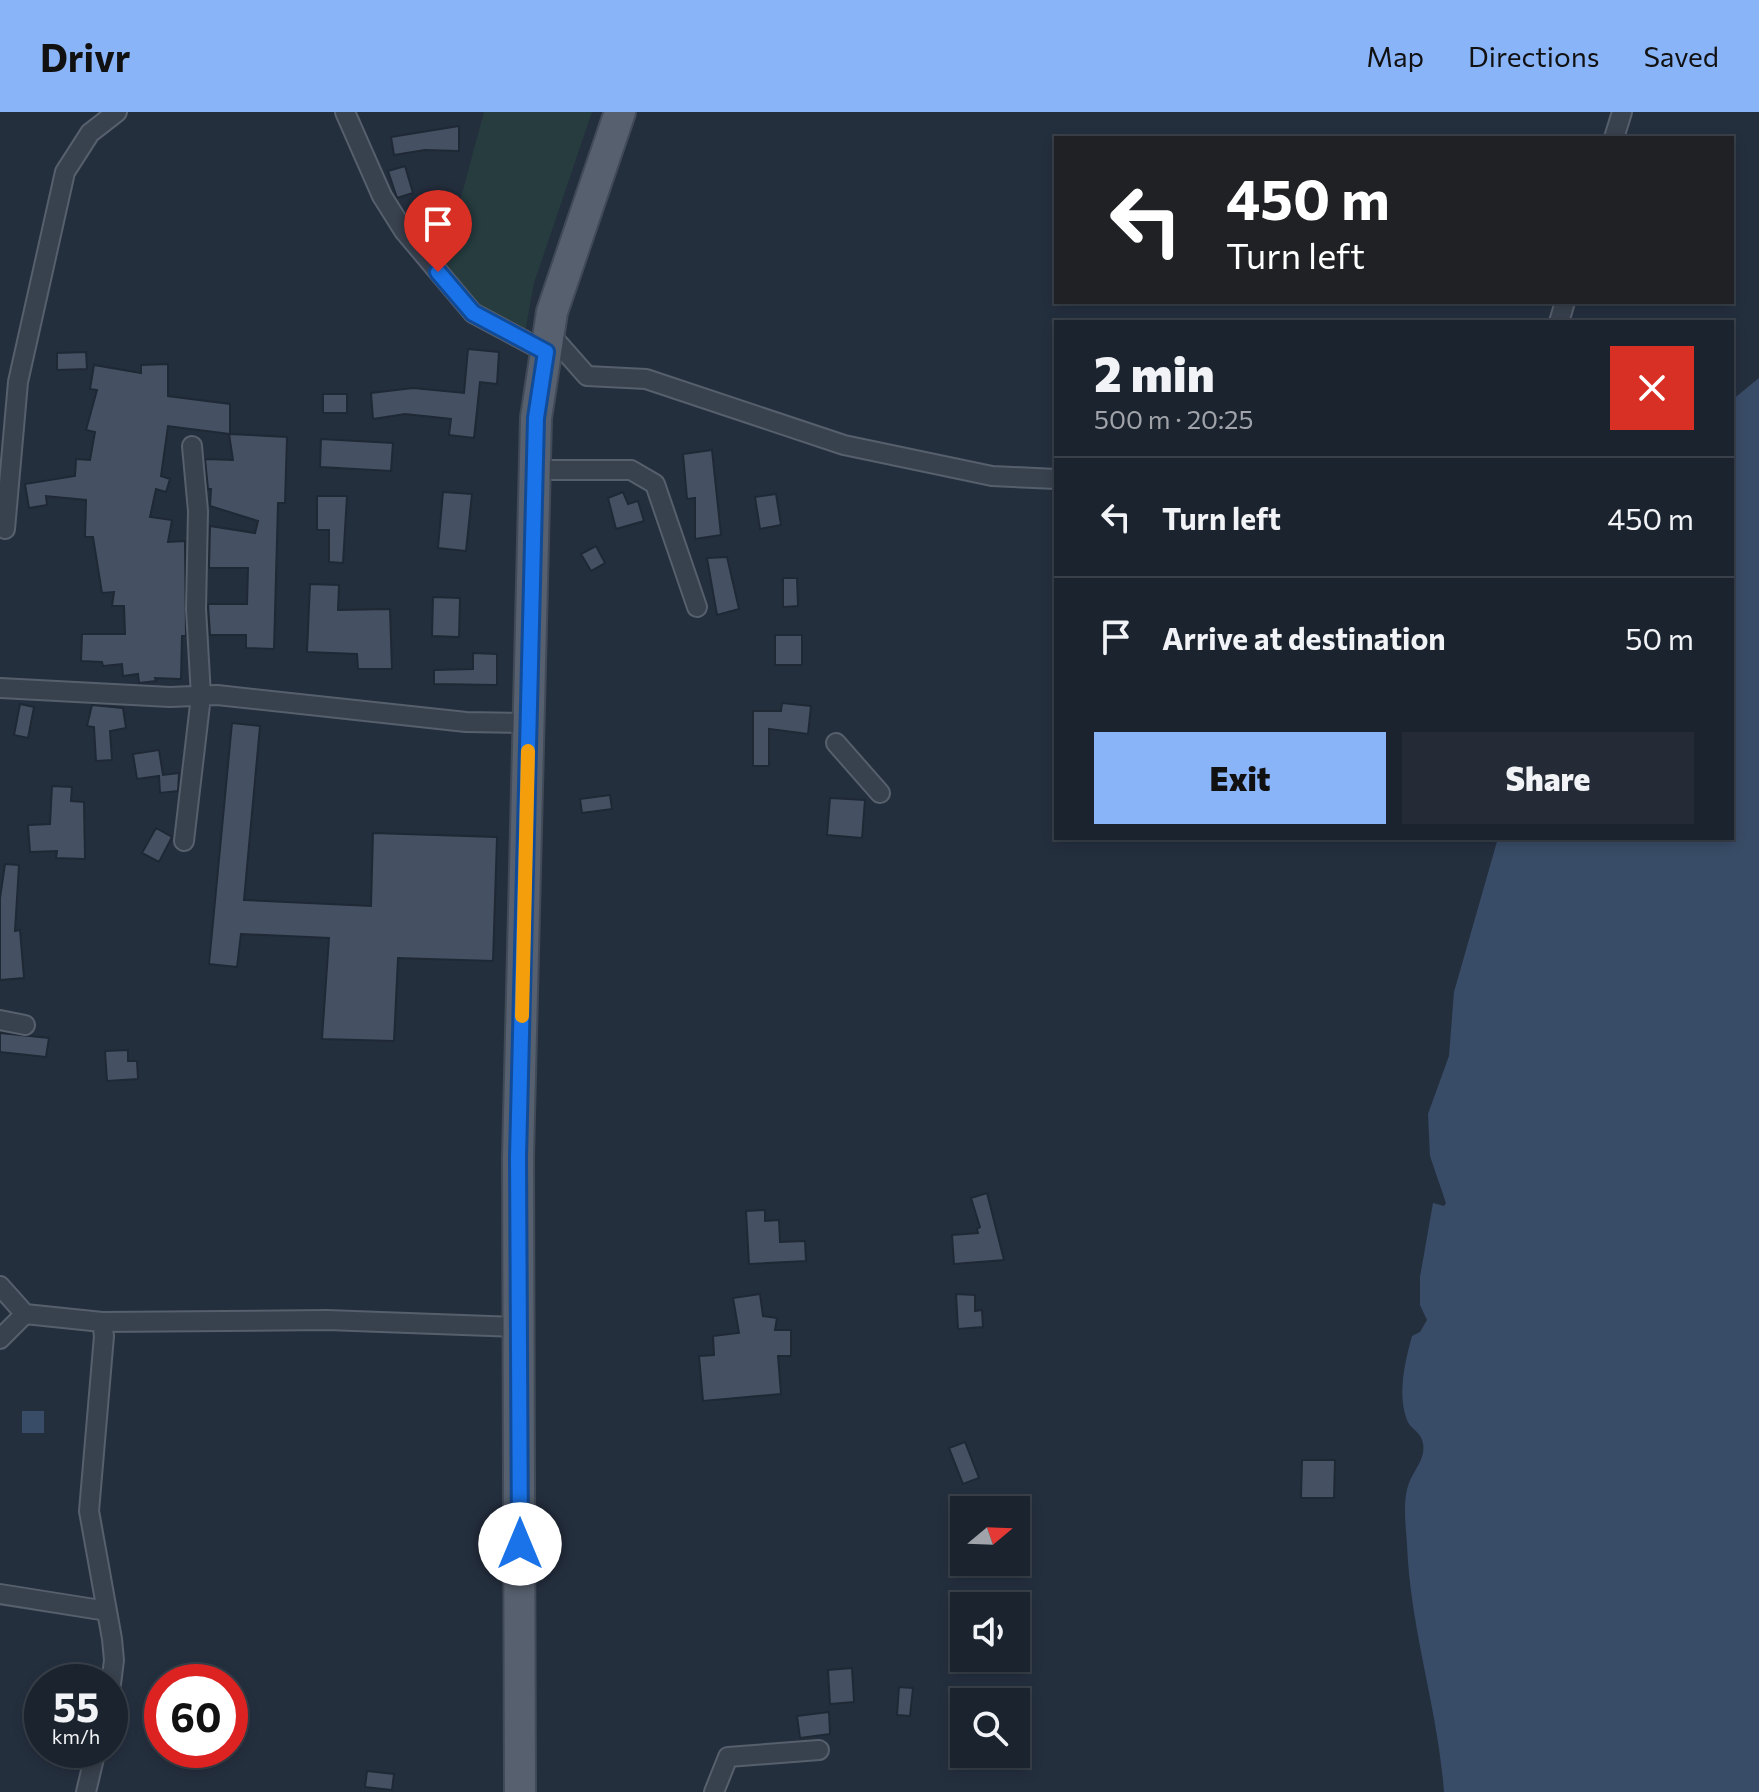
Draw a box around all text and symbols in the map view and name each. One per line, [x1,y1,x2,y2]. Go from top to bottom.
text: Drivr [40,33,130,80]
text: Map [1366,39,1424,73]
text: Directions [1468,39,1599,73]
text: Saved [1643,39,1719,73]
text: 450 m [1226,163,1390,232]
icon: left [1094,168,1198,272]
pin [404,190,472,272]
icon: arrive [416,202,460,246]
text: Turn left [1226,232,1365,276]
text: 2 min [1094,343,1215,402]
button: close [1610,346,1694,430]
text: 500 m · 20:25 [1094,403,1253,434]
icon: left [1094,495,1138,539]
text: Turn left [1162,499,1281,536]
text: 450 m [1607,499,1694,536]
icon: arrive [1094,615,1138,659]
text: Arrive at destination [1162,619,1446,656]
text: 50 m [1625,619,1694,656]
button: Exit [1094,732,1386,824]
button: Share [1402,732,1694,824]
north arrow [950,1496,1030,1576]
map controls [950,1496,1030,1768]
position arrow [478,1502,562,1586]
button: sound [950,1592,1030,1672]
speed limit sign: 60 [144,1664,248,1768]
text: 55 [53,1681,99,1730]
button: search [950,1688,1030,1768]
text: km/h [52,1724,100,1748]

